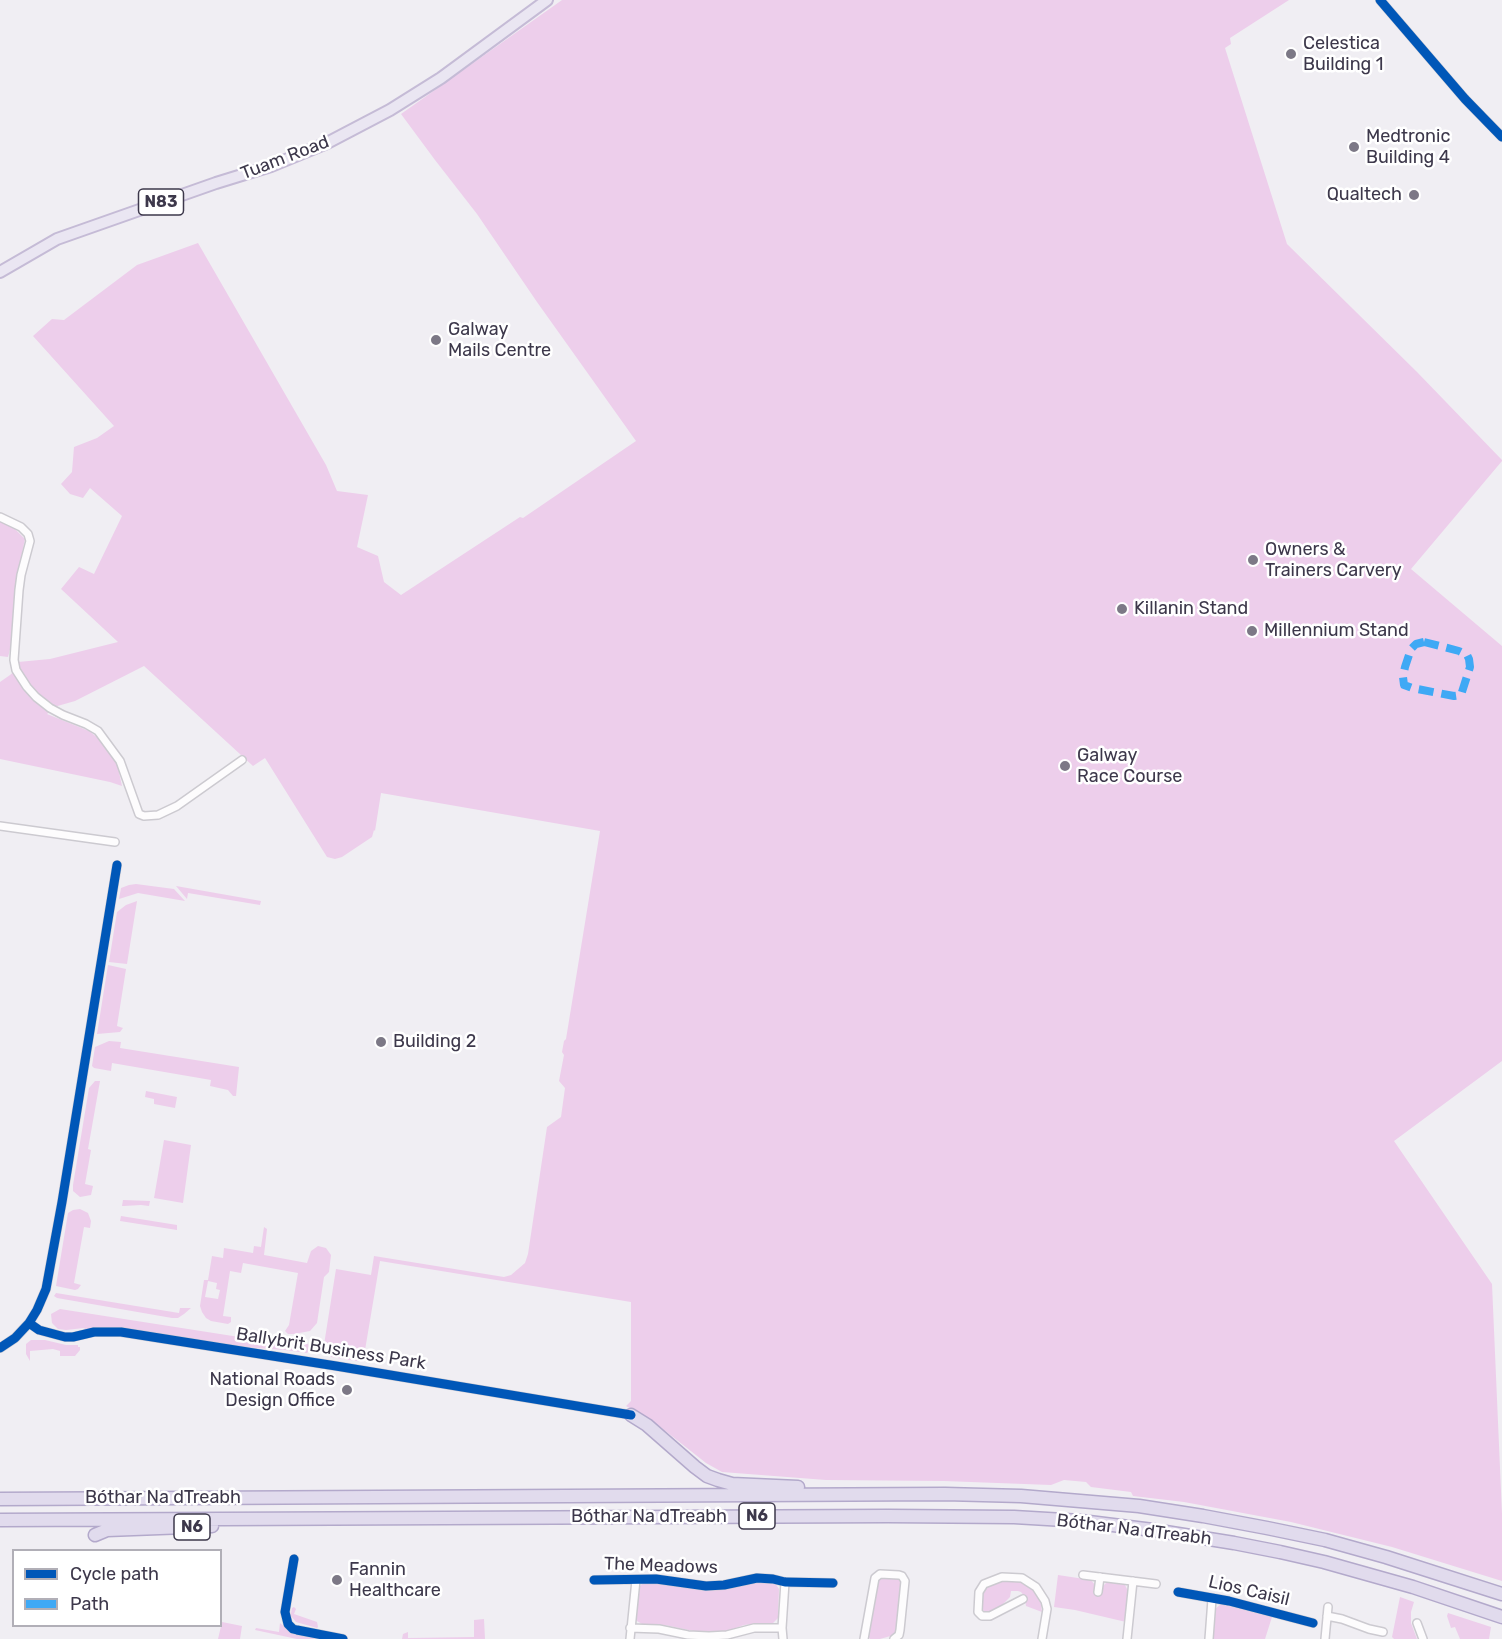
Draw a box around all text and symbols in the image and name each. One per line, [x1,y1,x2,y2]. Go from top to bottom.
place label: Celestica Building 1 [1303,33,1383,76]
marker: Celestica Building 1 [1284,47,1298,61]
place label: Medtronic Building 4 [1366,126,1450,168]
street label: Tuam Road [238,131,332,185]
marker: Medtronic Building 4 [1347,140,1361,154]
place label: Qualtech [1327,184,1402,206]
marker: Qualtech [1407,188,1421,202]
road number: N83 [138,189,184,215]
place label: Galway Mails Centre [448,319,551,362]
marker: Galway Mails Centre [429,333,443,347]
place label: Owners & Trainers Carvery [1265,539,1402,582]
marker: Owners & Trainers Carvery [1246,553,1260,567]
place label: Killanin Stand [1134,598,1248,620]
marker: Killanin Stand [1115,602,1129,616]
place label: Millennium Stand [1264,620,1409,642]
marker: Millennium Stand [1245,624,1259,638]
place label: Galway Race Course [1077,745,1182,788]
marker: Galway Race Course [1058,759,1072,773]
place label: Building 2 [393,1031,476,1053]
marker: Building 2 [374,1035,388,1049]
street label: Ballybrit Business Park [235,1323,427,1375]
place label: National Roads Design Office [209,1369,335,1412]
marker: National Roads Design Office [340,1383,354,1397]
street label: Bóthar Na dTreabh [85,1487,241,1509]
road number: N6 [739,1503,775,1529]
street label: Bóthar Na dTreabh [571,1506,727,1528]
street label: Bóthar Na dTreabh [1055,1510,1213,1550]
road number: N6 [174,1514,210,1540]
legend [12,1549,222,1627]
street label: The Meadows [604,1553,718,1579]
place label: Fannin Healthcare [349,1559,441,1602]
text: Cycle path [70,1563,159,1585]
street label: Lios Caisil [1206,1571,1292,1611]
marker: Fannin Healthcare [330,1573,344,1587]
text: Path [70,1593,109,1615]

